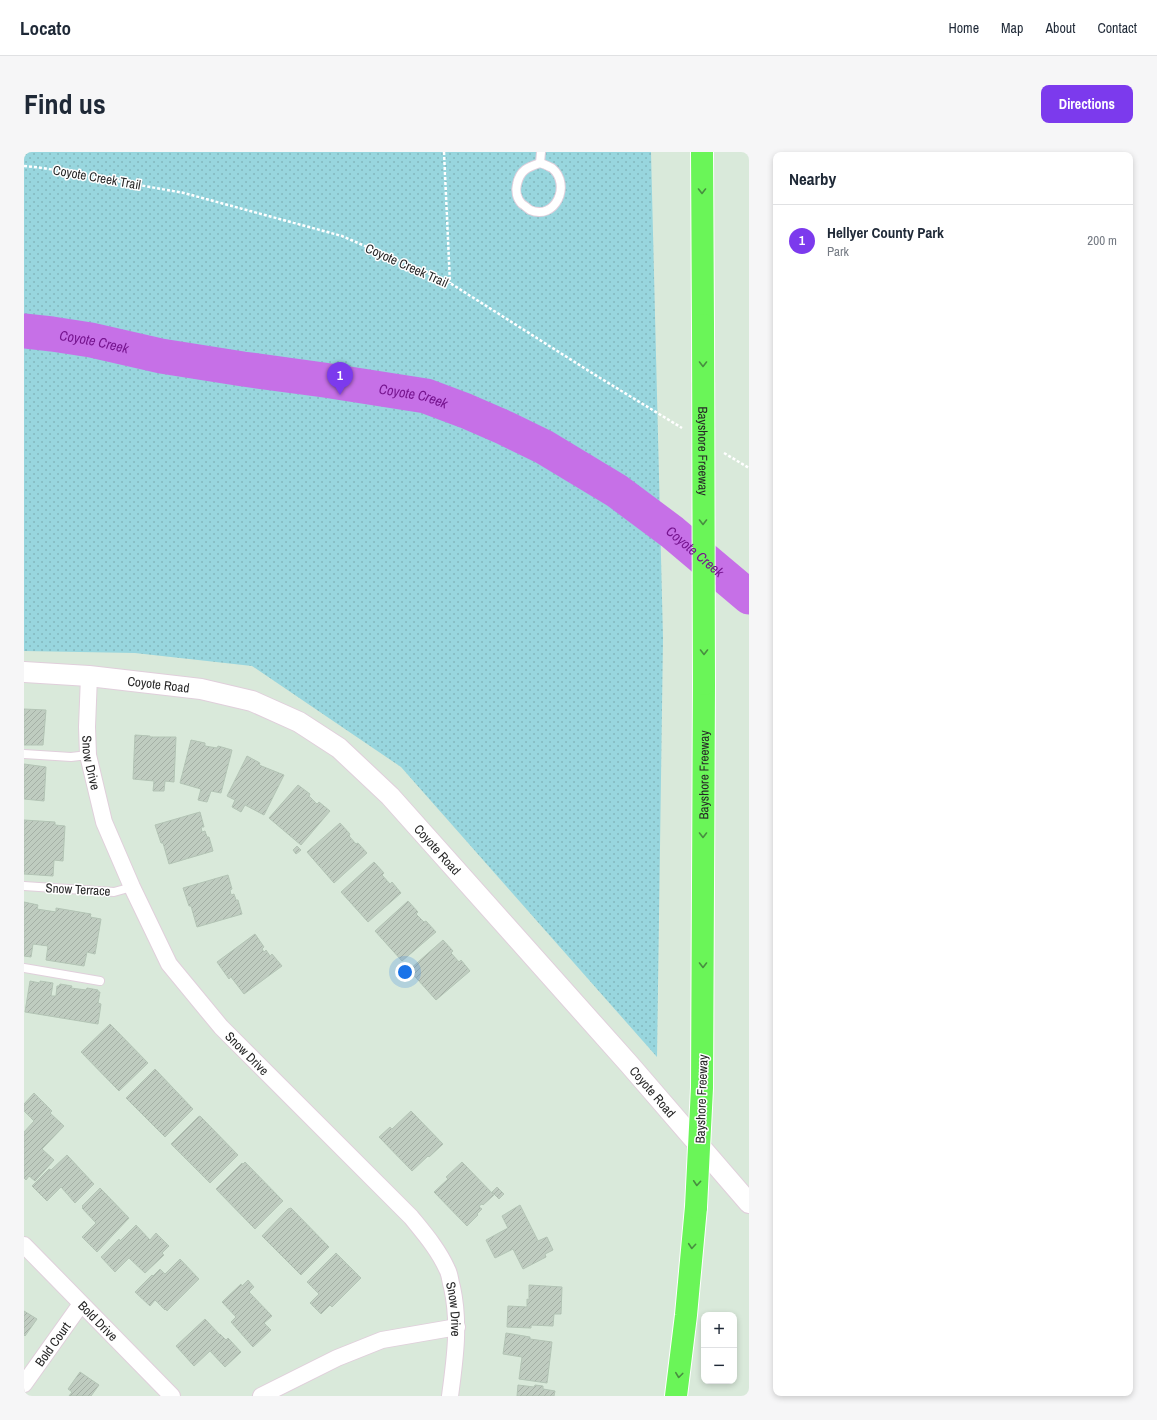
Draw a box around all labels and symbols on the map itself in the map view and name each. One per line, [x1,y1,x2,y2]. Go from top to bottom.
street label: Coyote Creek Trail [52,161,142,194]
one-way arrow [698,188,706,194]
street label: Coyote Creek Trail [363,240,451,291]
water label: Coyote Creek [58,326,132,358]
one-way arrow [699,361,707,367]
pin: 1 [327,362,353,395]
water label: Coyote Creek [378,380,452,413]
street label: Bayshore Freeway [694,406,711,496]
one-way arrow [699,519,707,525]
water label: Coyote Creek [663,522,729,582]
one-way arrow [700,649,708,655]
street label: Coyote Road [126,673,190,697]
street label: Bayshore Freeway [695,730,713,820]
street label: Snow Drive [78,735,104,792]
street label: Coyote Road [410,821,464,879]
one-way arrow [699,832,707,838]
street label: Snow Terrace [45,879,111,900]
your location [395,962,415,982]
one-way arrow [699,962,707,968]
street label: Snow Drive [221,1028,272,1079]
street label: Bayshore Freeway [691,1054,712,1144]
street label: Coyote Road [626,1063,679,1121]
one-way arrow [693,1180,702,1186]
one-way arrow [688,1243,697,1249]
street label: Snow Drive [442,1280,464,1337]
street label: Bold Drive [74,1297,121,1345]
street label: Bold Court [31,1319,74,1370]
one-way arrow [675,1372,684,1378]

